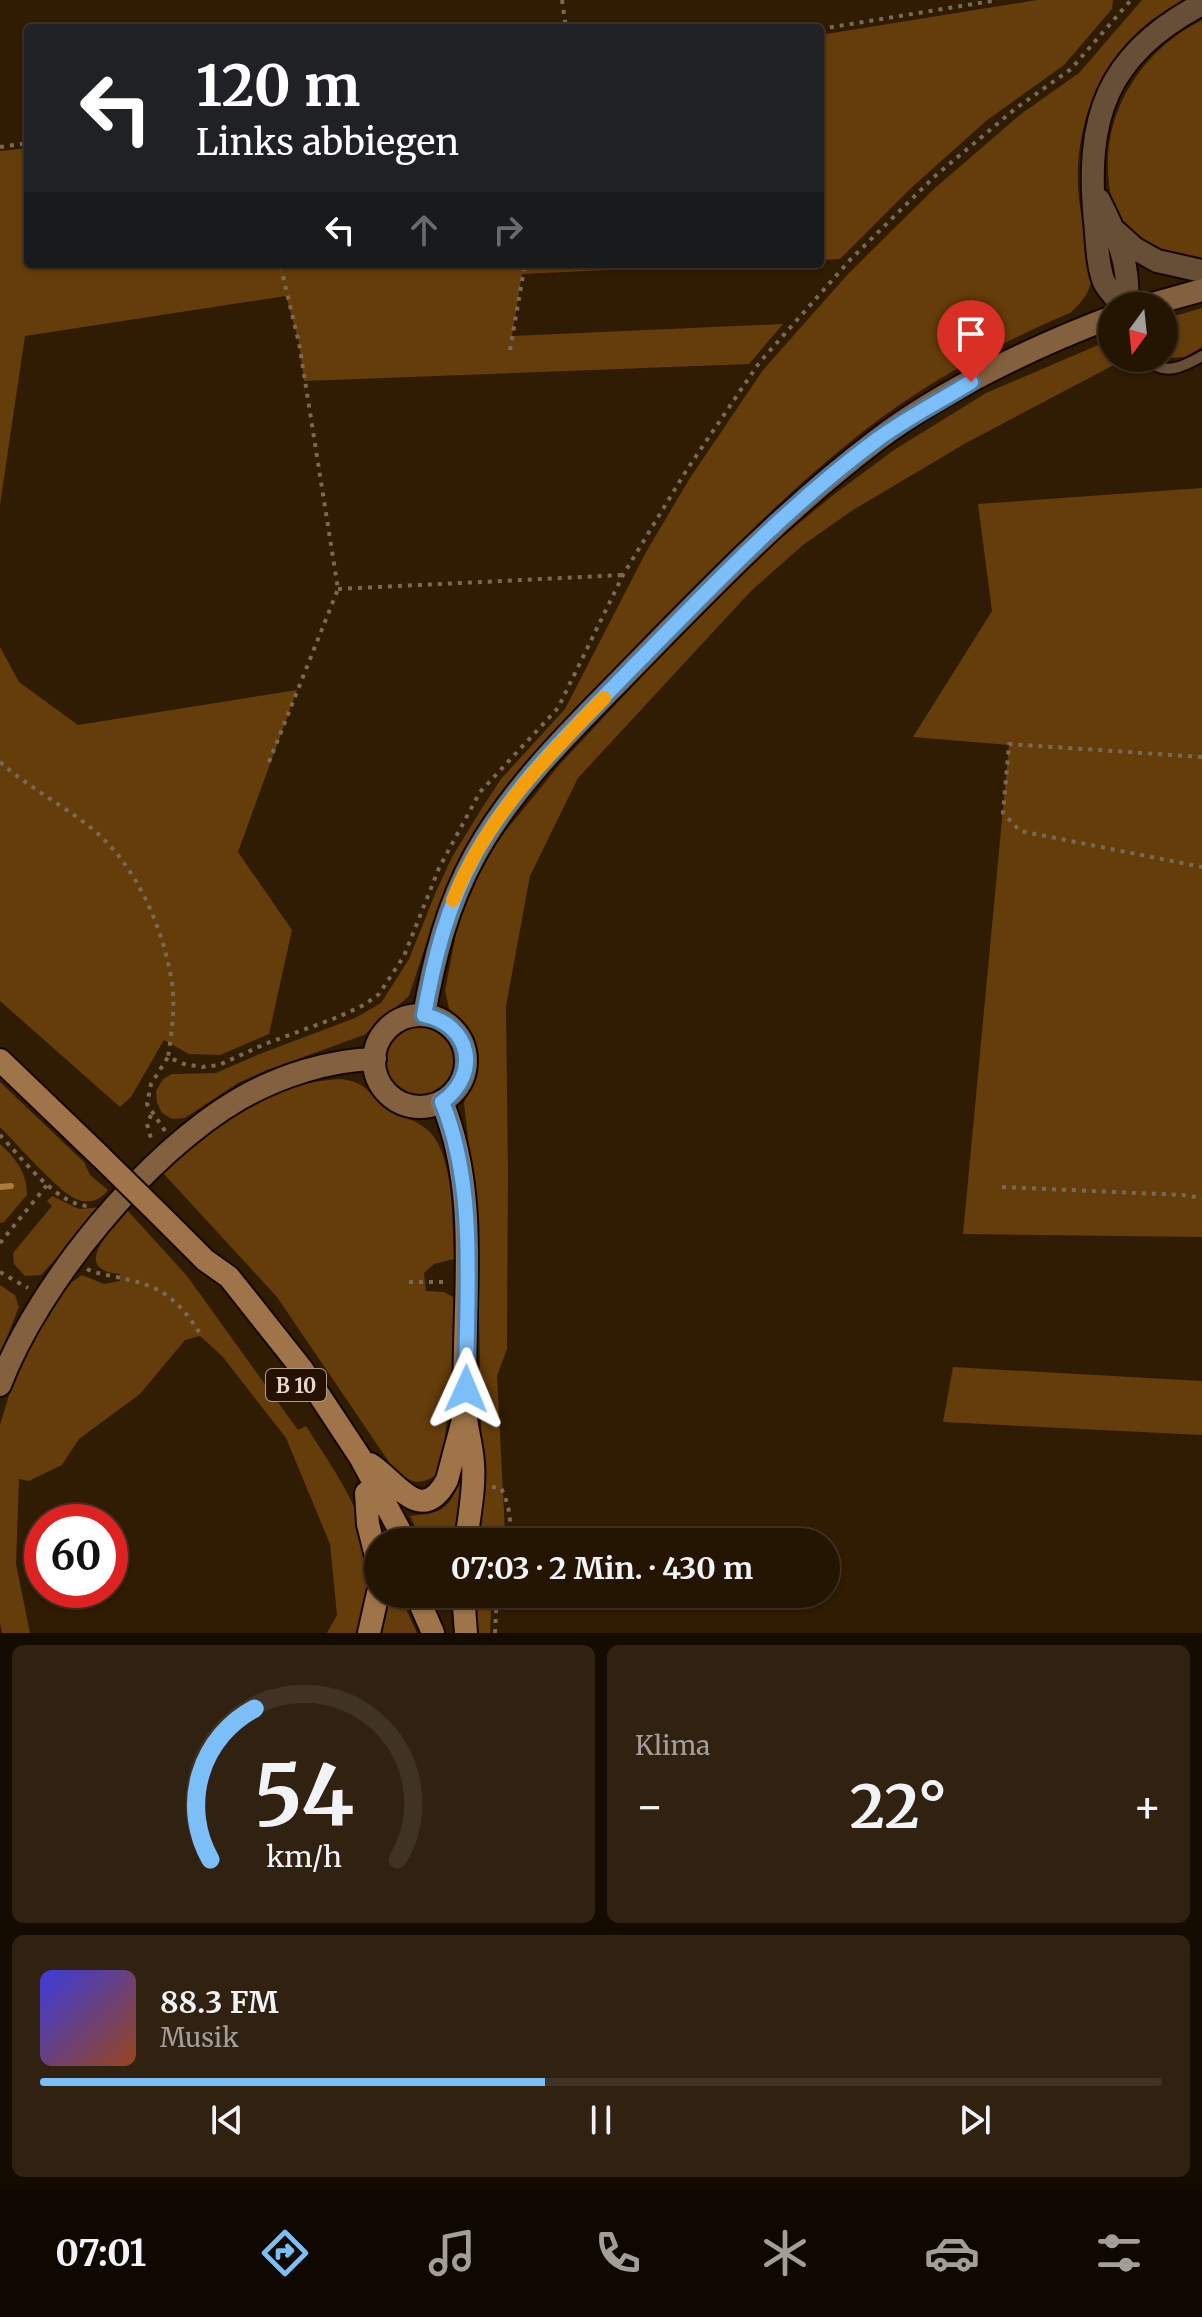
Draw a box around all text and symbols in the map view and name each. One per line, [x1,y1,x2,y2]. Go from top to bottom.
text: 120 m [196,51,360,121]
icon: left [64,56,168,160]
text: Links abbiegen [196,120,459,165]
icon: left [318,208,362,252]
icon: ahead [402,208,446,252]
icon: right [486,208,530,252]
north arrow [1098,292,1178,372]
map controls [1098,292,1178,372]
pin [937,300,1005,382]
icon: arrive [949,312,993,356]
position arrow [424,1347,508,1431]
road number: B 10 [266,1369,326,1401]
speed limit sign: 60 [24,1504,128,1608]
text: 07:03 · 2 Min. · 430 m [451,1549,753,1587]
text: Klima [635,1729,710,1762]
text: 54 [253,1744,354,1849]
text: 22° [850,1769,947,1844]
text: − [635,1779,664,1834]
text: + [1133,1779,1162,1834]
text: km/h [266,1839,341,1875]
text: 88.3 FM [160,1983,278,2021]
text: Musik [160,2021,239,2054]
icon: previous [205,2098,249,2142]
icon: pause [579,2098,623,2142]
icon: next [953,2098,997,2142]
icon: directions [257,2225,313,2281]
icon: music [424,2225,480,2281]
icon: phone [590,2225,646,2281]
icon: climate [757,2225,813,2281]
icon: car [924,2225,980,2281]
icon: filters [1091,2225,1147,2281]
text: 07:01 [55,2231,146,2276]

